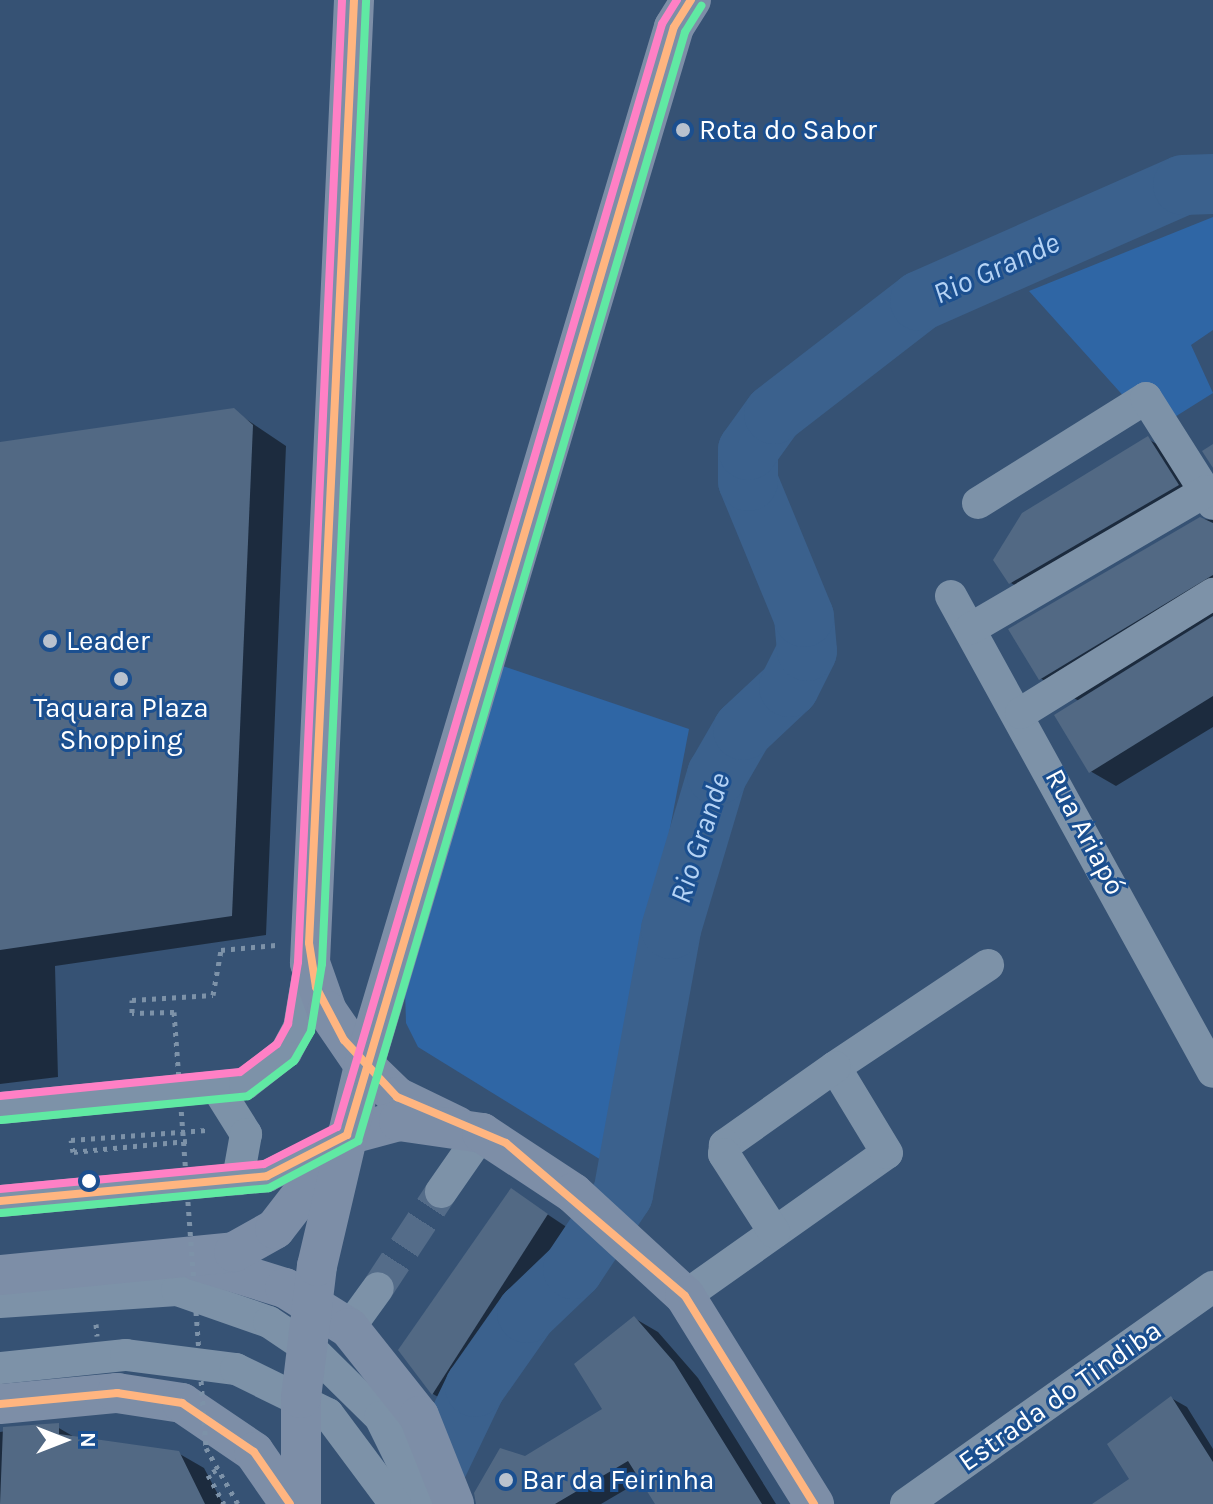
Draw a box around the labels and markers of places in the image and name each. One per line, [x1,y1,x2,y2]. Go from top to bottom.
place label: Rota do Sabor [699,113,877,147]
marker: Rota do Sabor [674,121,692,139]
place label: Leader [66,624,150,658]
marker: Leader [41,632,59,650]
marker: Taquara Plaza Shopping [112,670,130,688]
place label: Taquara Plaza Shopping [33,691,209,757]
unlabelled marker [81,1173,97,1189]
place label: Bar da Feirinha [522,1463,715,1497]
marker: Bar da Feirinha [497,1471,515,1489]

